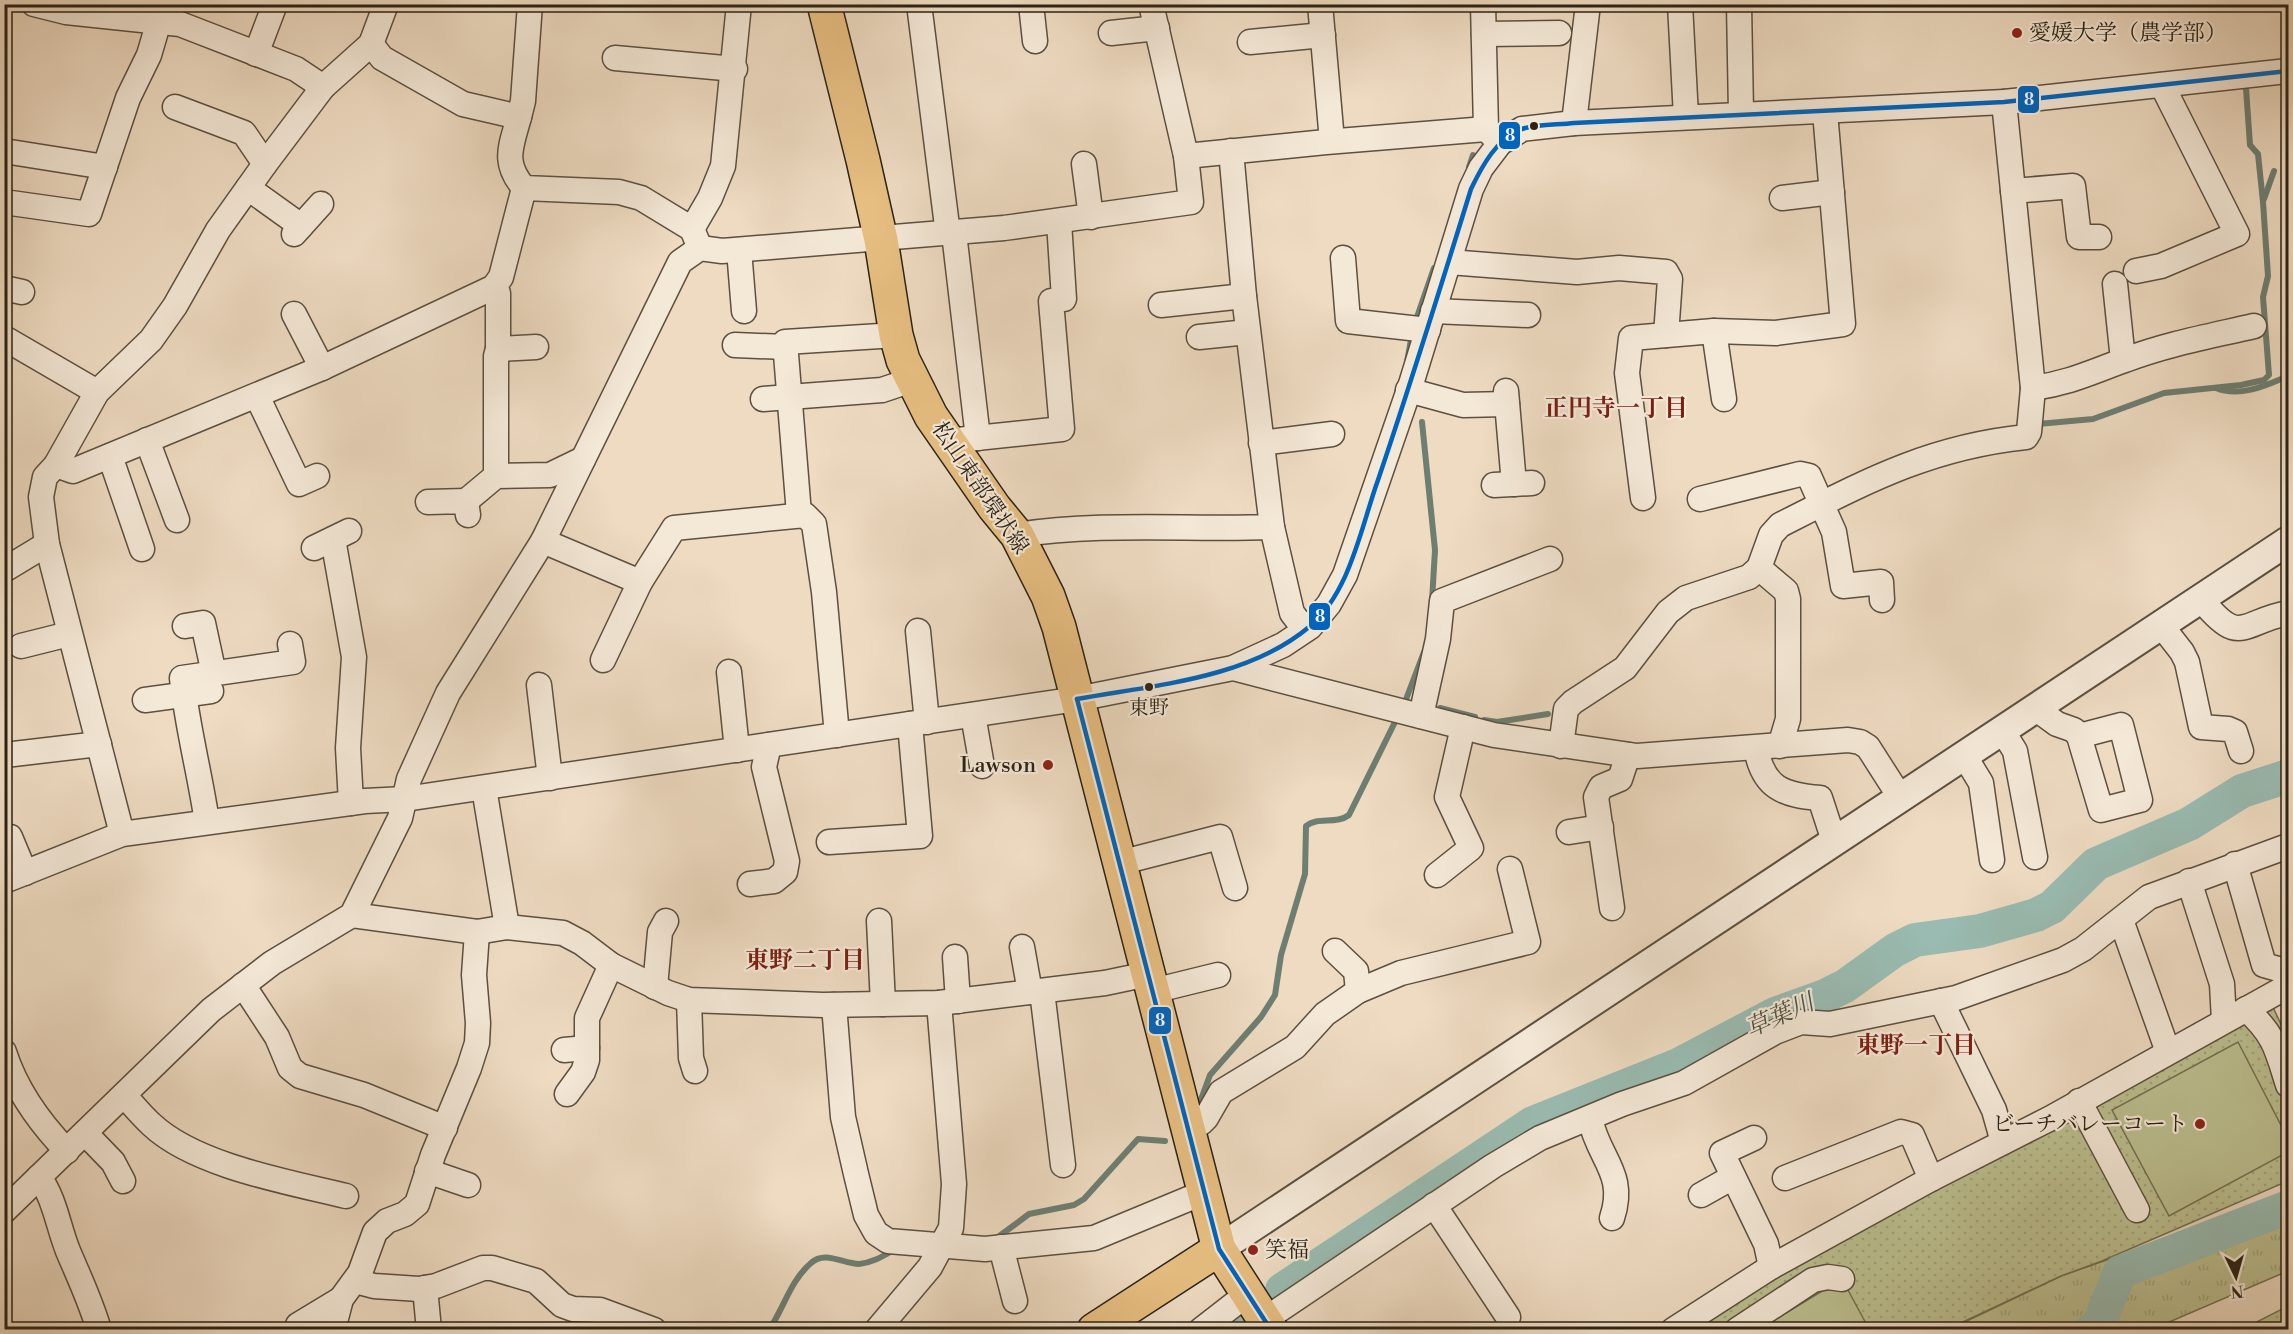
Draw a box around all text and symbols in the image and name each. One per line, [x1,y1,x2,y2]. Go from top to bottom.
place label: 愛媛大学（農学部） [2029,20,2227,47]
marker: 愛媛大学（農学部） [2010,26,2024,40]
line badge: 8 [2017,85,2040,114]
text: 8 [2024,90,2034,110]
unlabelled marker [1528,120,1540,132]
line badge: 8 [1498,121,1521,150]
text: 8 [1505,126,1515,146]
district label: 正円寺一丁目 [1544,394,1688,424]
street label: 松山東部環状線 [926,417,1034,559]
line badge: 8 [1308,602,1331,631]
text: 8 [1315,607,1325,627]
marker: 東野 [1143,681,1155,693]
place label: 東野 [1129,696,1169,721]
place label: Lawson [960,752,1036,779]
marker: Lawson [1041,758,1055,772]
district label: 東野二丁目 [745,946,865,976]
water label: 草葉川 [1741,986,1822,1044]
line badge: 8 [1148,1006,1172,1035]
text: 8 [1155,1011,1165,1031]
district label: 東野一丁目 [1856,1031,1976,1061]
place label: ビーチバレーコート [1992,1111,2188,1138]
marker: ビーチバレーコート [2193,1117,2207,1131]
place label: 笑福 [1265,1237,1309,1264]
marker: 笑福 [1246,1243,1260,1257]
north arrow [2206,1247,2266,1307]
text: N [2230,1280,2244,1301]

